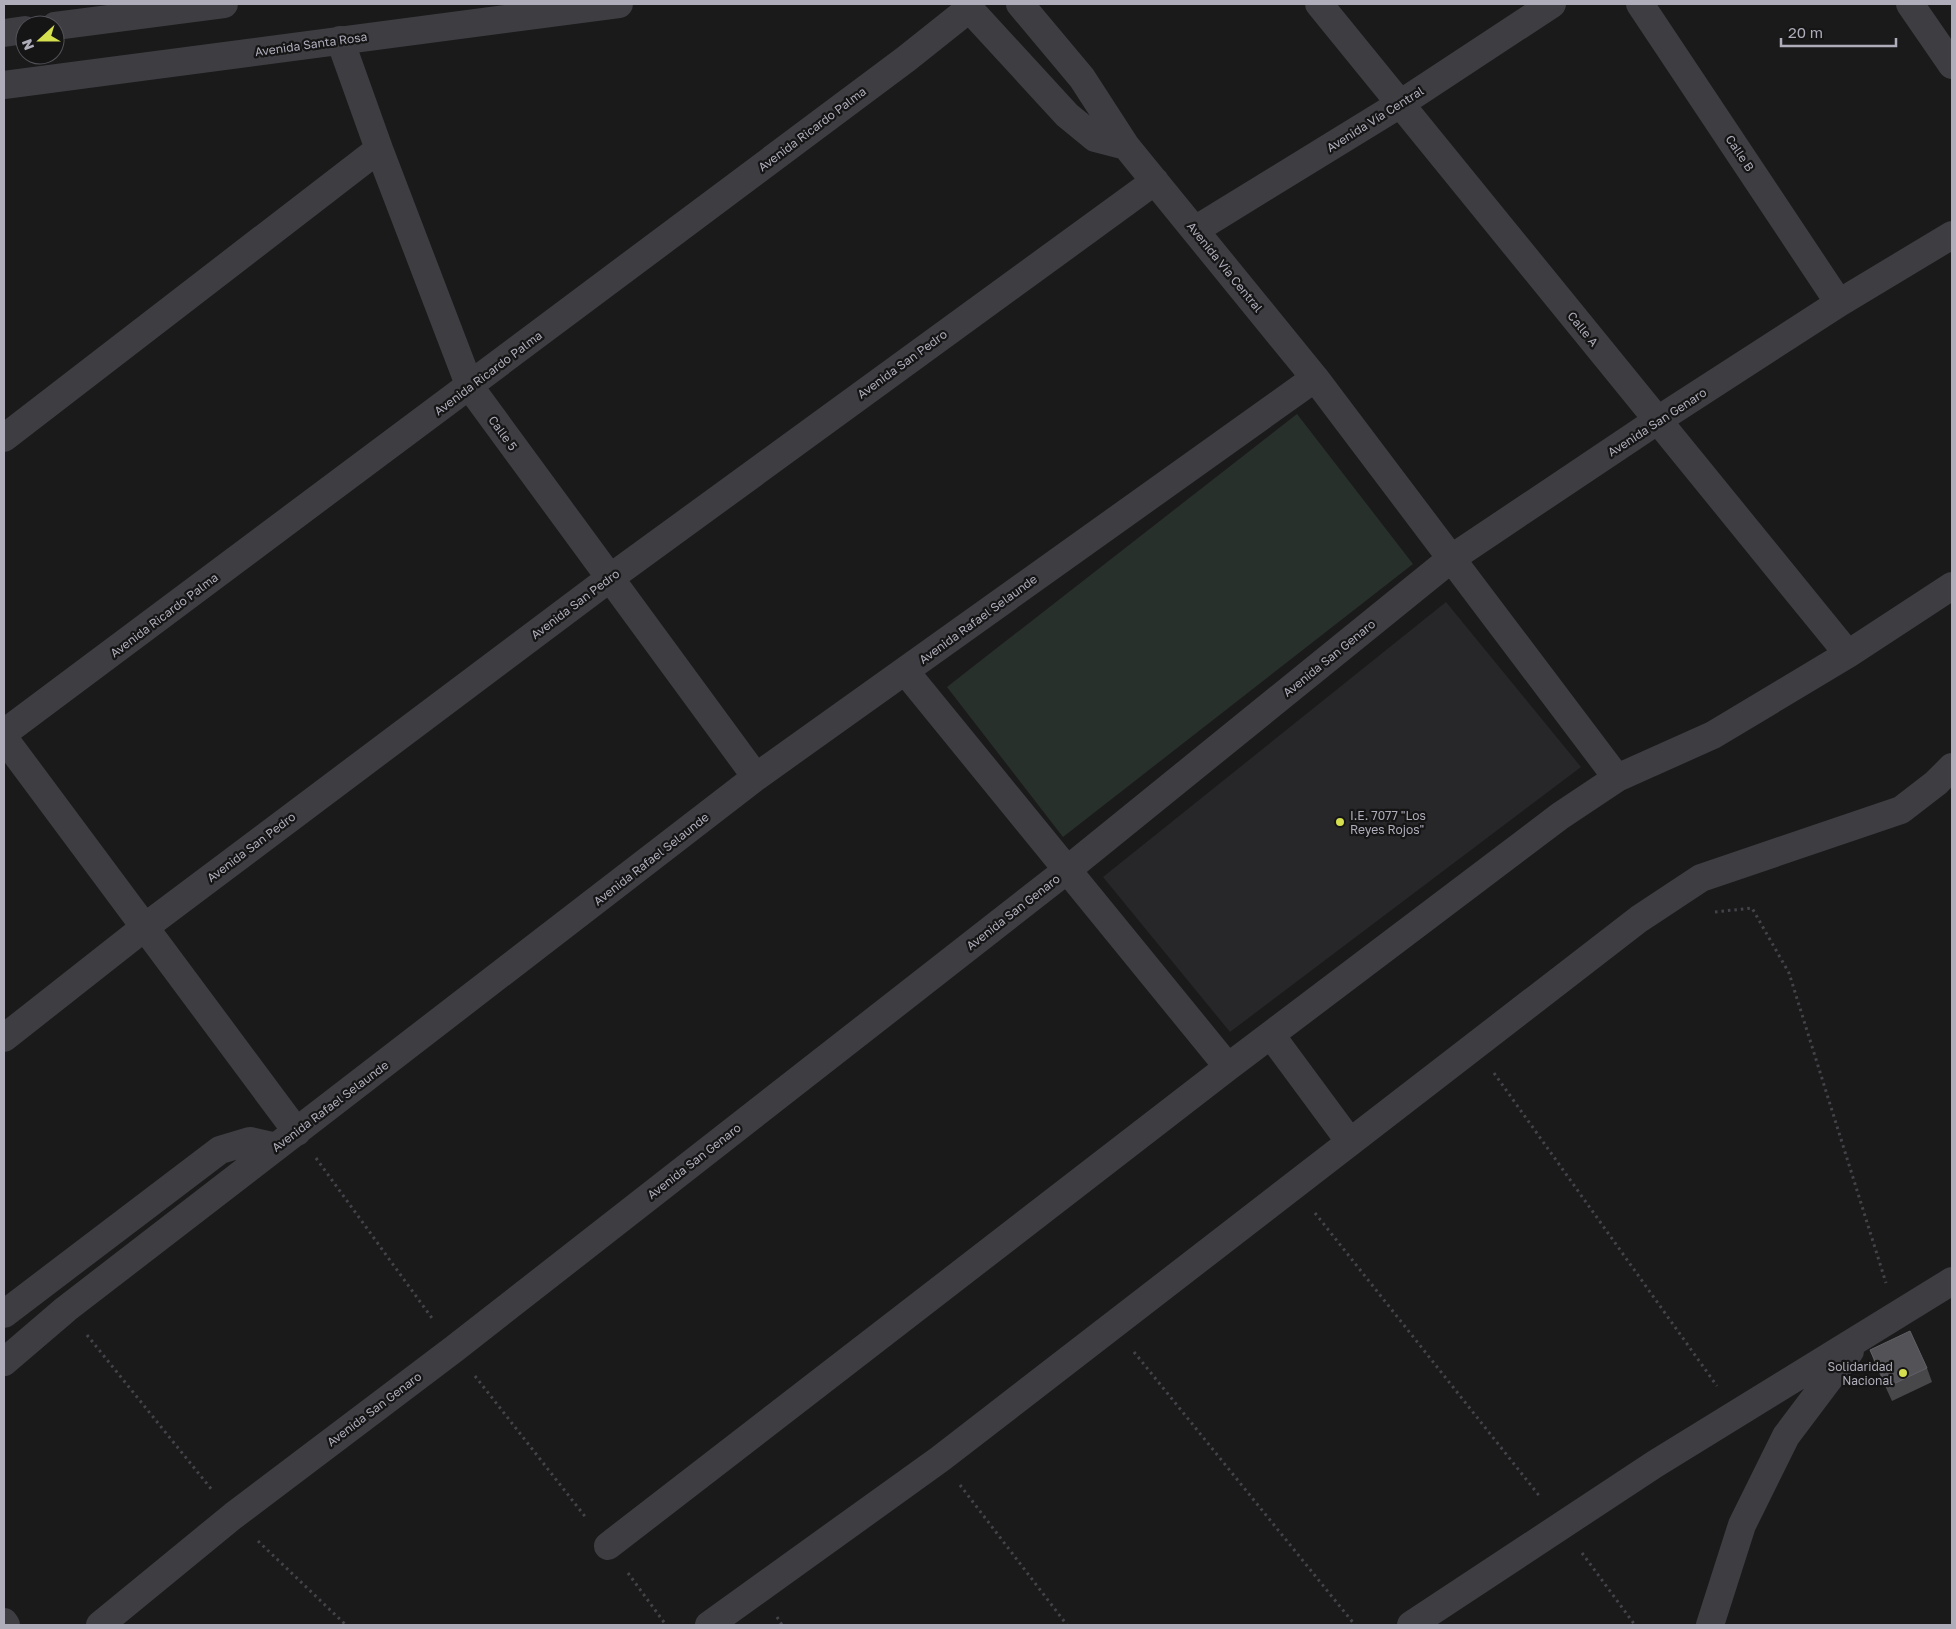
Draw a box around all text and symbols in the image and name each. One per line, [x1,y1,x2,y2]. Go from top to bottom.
north arrow [15,15,65,65]
scale bar [1781,15,1896,47]
text: 20 m [1788,23,1823,41]
street label: Avenida Santa Rosa [254,29,368,59]
text: N [18,37,37,53]
street label: Avenida Vía Central [1324,83,1427,155]
street label: Avenida Ricardo Palma [755,84,869,174]
street label: Calle B [1722,132,1758,174]
street label: Avenida Via Central [1184,219,1266,315]
street label: Calle A [1564,309,1602,349]
street label: Avenida San Pedro [854,326,950,402]
street label: Avenida Ricardo Palma [431,328,545,418]
street label: Avenida San Genaro [1605,384,1709,460]
street label: Calle 5 [485,413,521,453]
street label: Avenida San Pedro [528,566,622,642]
street label: Avenida Ricardo Palma [107,570,221,660]
street label: Avenida Rafael Selaunde [916,571,1040,667]
street label: Avenida San Genaro [1280,616,1378,700]
place label: I.E. 7077 "Los Reyes Rojos" [1350,808,1426,837]
street label: Avenida San Pedro [204,809,298,885]
street label: Avenida Rafael Selaunde [590,809,712,909]
marker: I.E. 7077 "Los Reyes Rojos" [1334,816,1346,828]
street label: Avenida San Genaro [963,871,1063,953]
street label: Avenida Rafael Selaunde [269,1057,391,1155]
street label: Avenida San Genaro [644,1120,744,1202]
place label: Solidaridad Nacional [1827,1359,1893,1388]
marker: Solidaridad Nacional [1897,1367,1909,1379]
street label: Avenida San Genaro [324,1368,424,1450]

